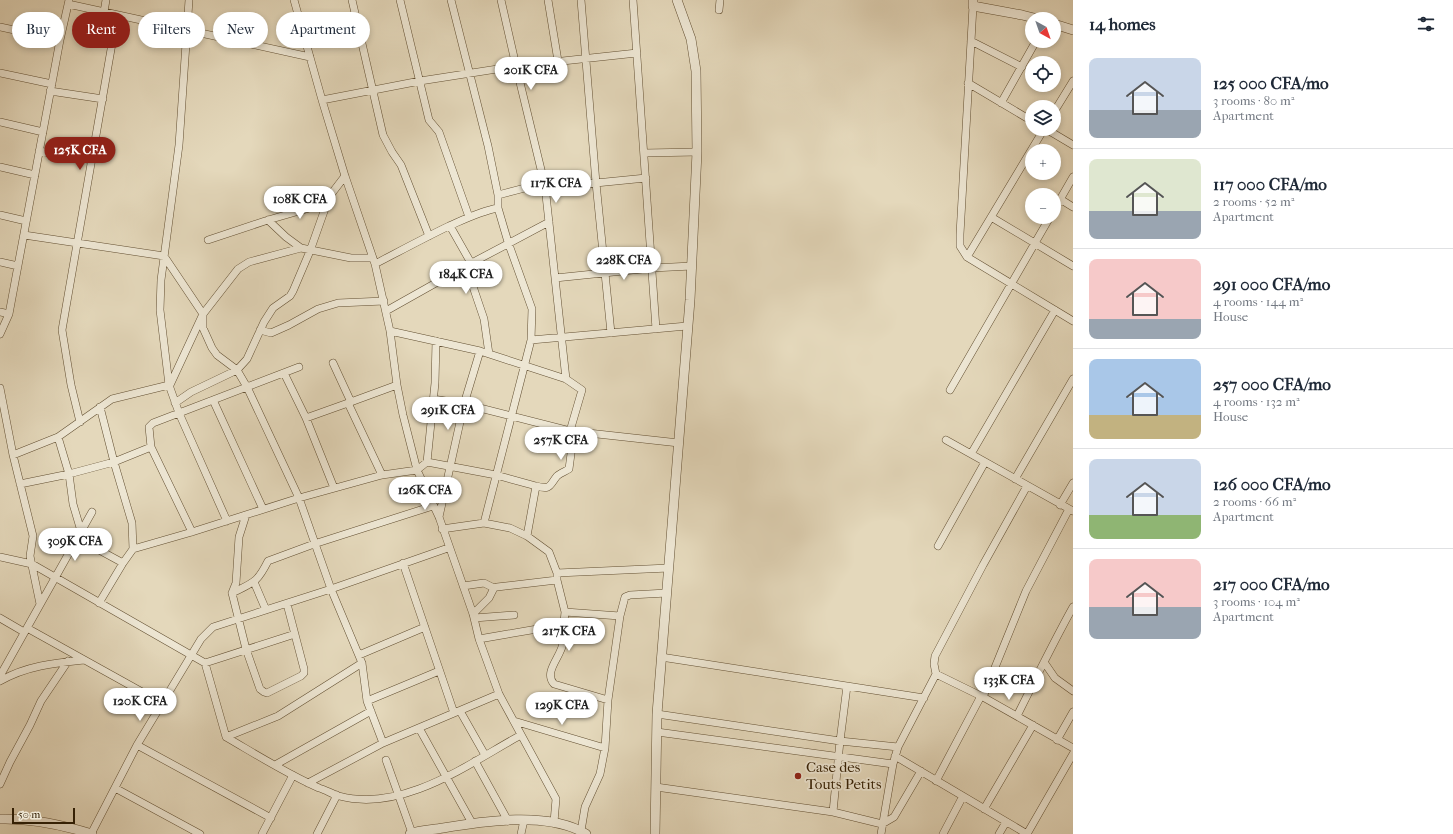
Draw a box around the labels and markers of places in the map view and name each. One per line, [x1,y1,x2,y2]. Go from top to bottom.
pin: 201K CFA [490,57,572,91]
pin: 125K CFA [39,137,121,171]
pin: 117K CFA [515,170,597,204]
pin: 108K CFA [259,186,341,220]
pin: 228K CFA [583,247,665,281]
pin: 184K CFA [425,261,507,295]
pin: 291K CFA [407,397,489,431]
pin: 257K CFA [520,427,602,461]
pin: 126K CFA [384,477,466,511]
pin: 309K CFA [34,528,116,562]
pin: 217K CFA [528,618,610,652]
pin: 133K CFA [968,667,1050,701]
pin: 120K CFA [99,688,181,722]
pin: 129K CFA [521,692,603,726]
place label: Case des Touts Petits [806,758,882,793]
marker: Case des Touts Petits [793,771,803,781]

